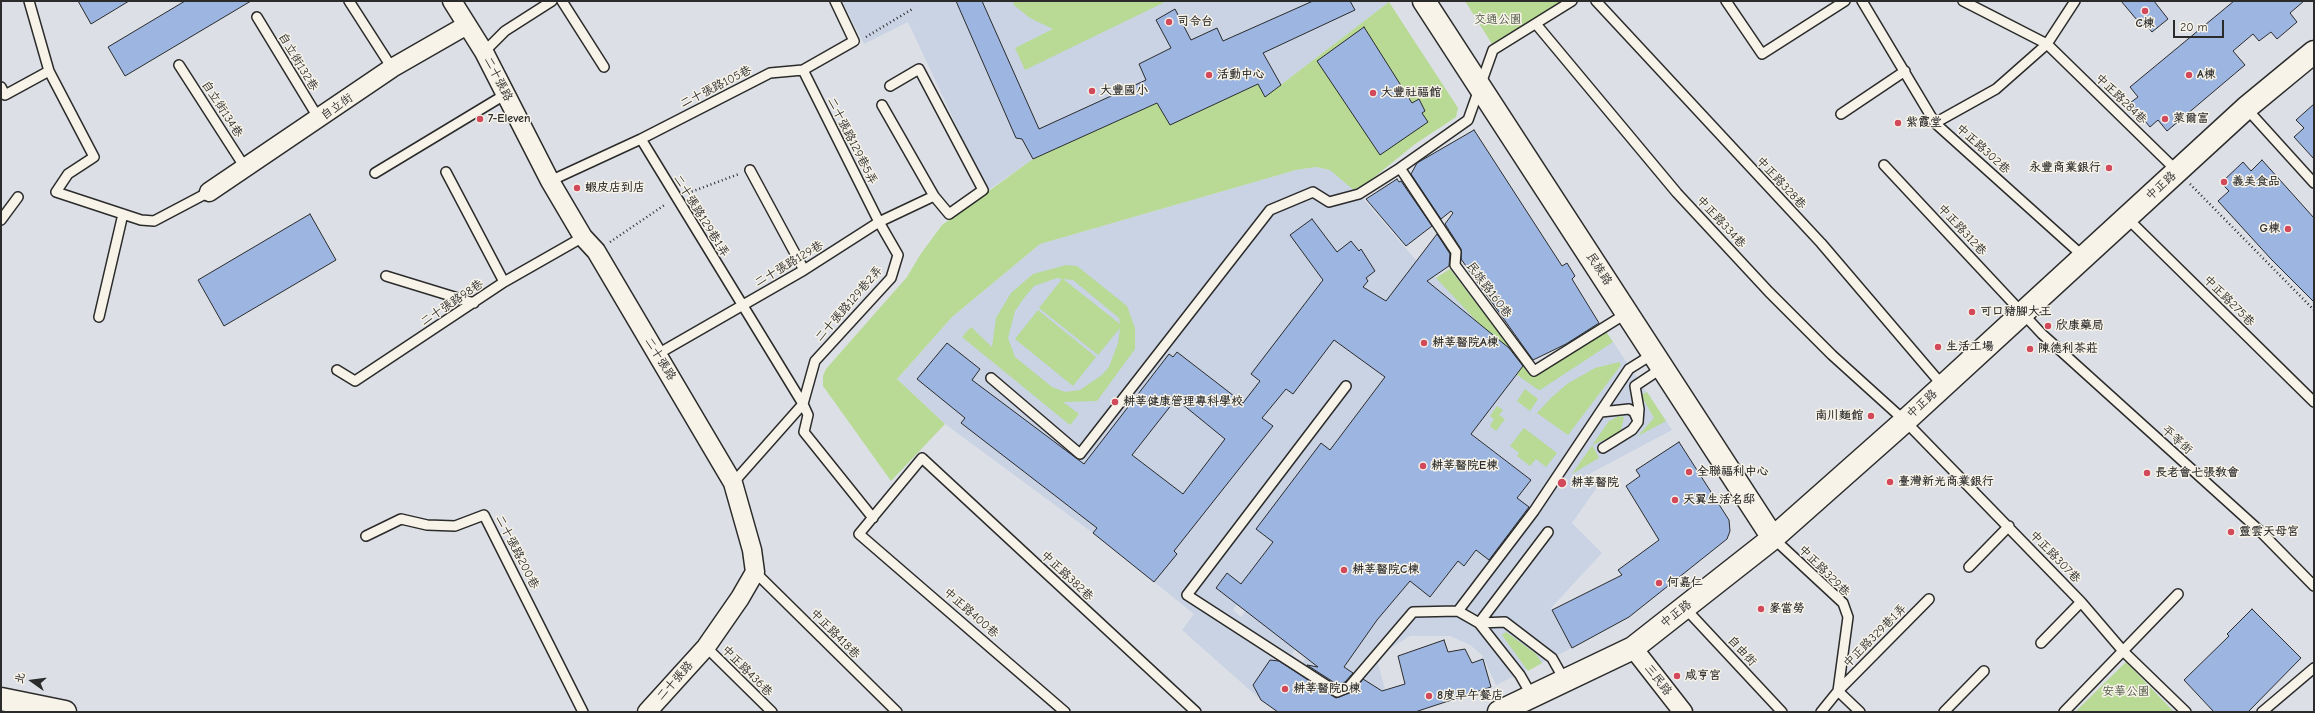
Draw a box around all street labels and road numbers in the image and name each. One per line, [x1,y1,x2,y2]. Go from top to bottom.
street label: 自立街132巷 [275,30,321,94]
street label: 二十張路 [481,54,515,104]
street label: 二十張路105巷 [678,63,754,111]
street label: 中正路284巷 [2092,71,2150,127]
street label: 自立街134巷 [198,78,246,140]
street label: 自立街 [318,91,356,123]
street label: 二十張路129巷5弄 [824,95,880,187]
street label: 中正路302巷 [1953,121,2013,177]
street label: 中正路328巷 [1753,154,1809,212]
street label: 中正路 [2143,169,2179,203]
street label: 二十張路129巷1弄 [670,172,732,260]
street label: 中正路334巷 [1693,193,1749,251]
street label: 中正路312巷 [1935,201,1989,259]
street label: 二十張路129巷 [752,238,826,290]
street label: 民族路 [1583,250,1615,288]
street label: 民族路160巷 [1463,259,1515,321]
street label: 二十張路129巷2弄 [812,263,886,345]
street label: 中正路275巷 [2200,272,2258,330]
street label: 二十張路98巷 [418,277,486,329]
street label: 二十張路 [641,335,679,383]
street label: 中正路 [1904,387,1940,421]
street label: 平等街 [2159,423,2195,457]
street label: 二十張路200巷 [492,513,542,591]
street label: 中正路307巷 [2027,528,2083,586]
street label: 中正路329巷 [1795,542,1853,600]
street label: 中正路382巷 [1038,548,1096,604]
street label: 中正路400巷 [940,585,1002,641]
street label: 中正路 [1657,597,1695,631]
street label: 中正路329巷1弄 [1840,601,1910,671]
street label: 中正路418巷 [807,606,863,662]
street label: 自由街 [1724,633,1760,669]
street label: 中正路436巷 [718,642,776,700]
street label: 二十張路 [654,658,696,704]
street label: 三民路 [1641,661,1675,699]

